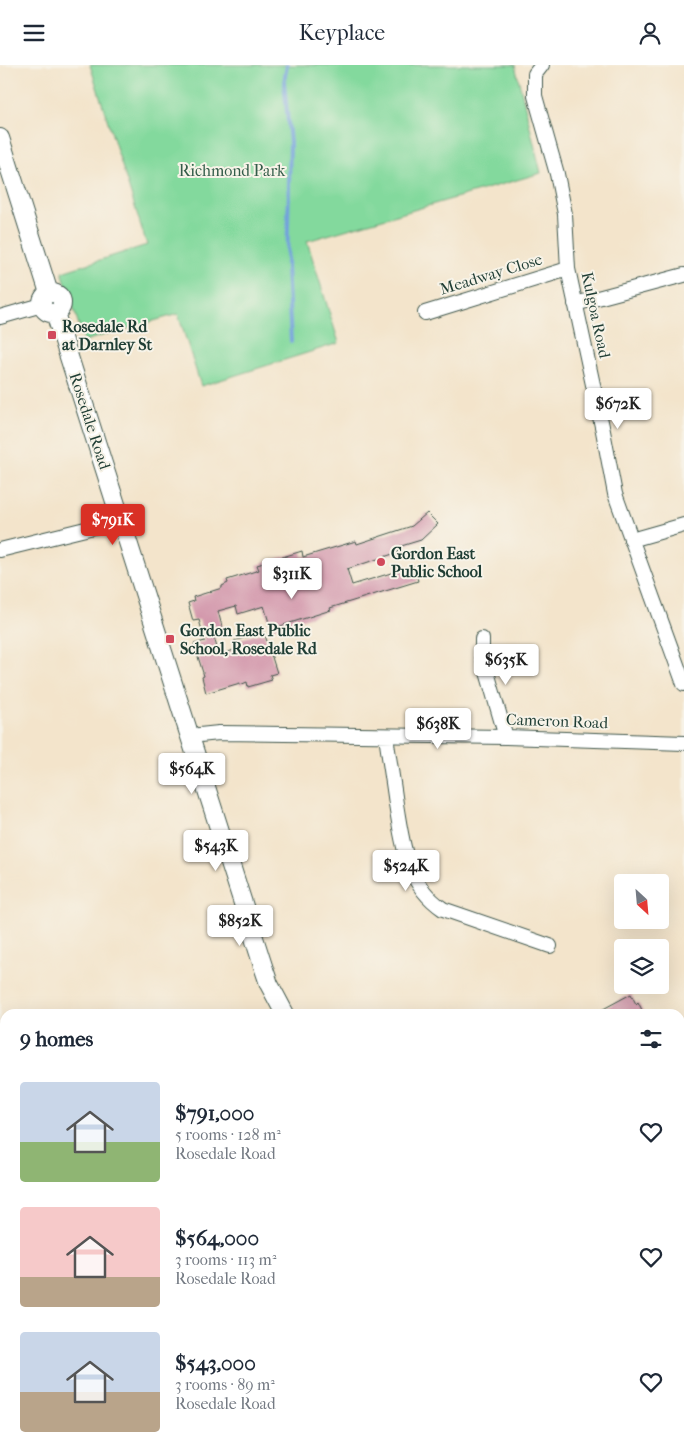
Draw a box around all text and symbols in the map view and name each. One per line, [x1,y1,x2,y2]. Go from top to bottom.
icon: menu [20,19,48,47]
icon: person [636,19,664,47]
text: Keyplace [299,20,385,46]
park label: Richmond Park [179,161,286,180]
street label: Meadway Close [437,249,545,299]
street label: Kulgoa Road [578,270,614,360]
place label: Rosedale Rd at Darnley St [62,317,152,355]
marker: Rosedale Rd at Darnley St [46,329,58,341]
street label: Rosedale Road [65,370,115,472]
pin: $672K [583,387,653,430]
text: $672K [596,394,640,413]
pin: $791K [78,503,148,546]
text: $791K [92,510,134,529]
place label: Gordon East Public School [391,544,483,581]
marker: Gordon East Public School [375,556,387,568]
pin: $311K [257,557,327,600]
text: $311K [273,564,311,583]
place label: Gordon East Public School, Rosedale Rd [180,621,318,658]
marker: Gordon East Public School, Rosedale Rd [164,633,176,645]
pin: $635K [471,643,541,686]
text: $635K [485,650,527,669]
pin: $638K [403,707,473,750]
street label: Cameron Road [506,710,609,732]
text: $638K [416,714,460,733]
pin: $564K [157,753,227,795]
text: $564K [169,759,215,778]
pin: $543K [181,829,251,872]
text: $543K [194,836,238,855]
pin: $524K [371,849,441,892]
text: $524K [383,856,429,875]
north arrow [614,874,669,929]
map controls [614,874,669,994]
pin: $852K [205,905,275,947]
text: $852K [218,911,262,930]
button: layers [614,939,669,994]
icon: filters [637,1025,665,1053]
text: 9 homes [20,1027,93,1051]
text: $791,000 [175,1101,254,1125]
icon: home [60,1102,120,1162]
icon: heart [637,1118,665,1146]
text: 5 rooms · 128 m² [175,1125,281,1144]
text: Rosedale Road [175,1144,276,1163]
text: $564,000 [175,1226,259,1250]
icon: home [60,1227,120,1287]
icon: heart [637,1243,665,1271]
text: 3 rooms · 113 m² [175,1250,276,1269]
text: Rosedale Road [175,1269,276,1288]
text: $543,000 [175,1351,256,1375]
icon: home [60,1352,120,1412]
icon: heart [637,1368,665,1396]
text: 3 rooms · 89 m² [175,1375,275,1394]
text: Rosedale Road [175,1394,276,1413]

